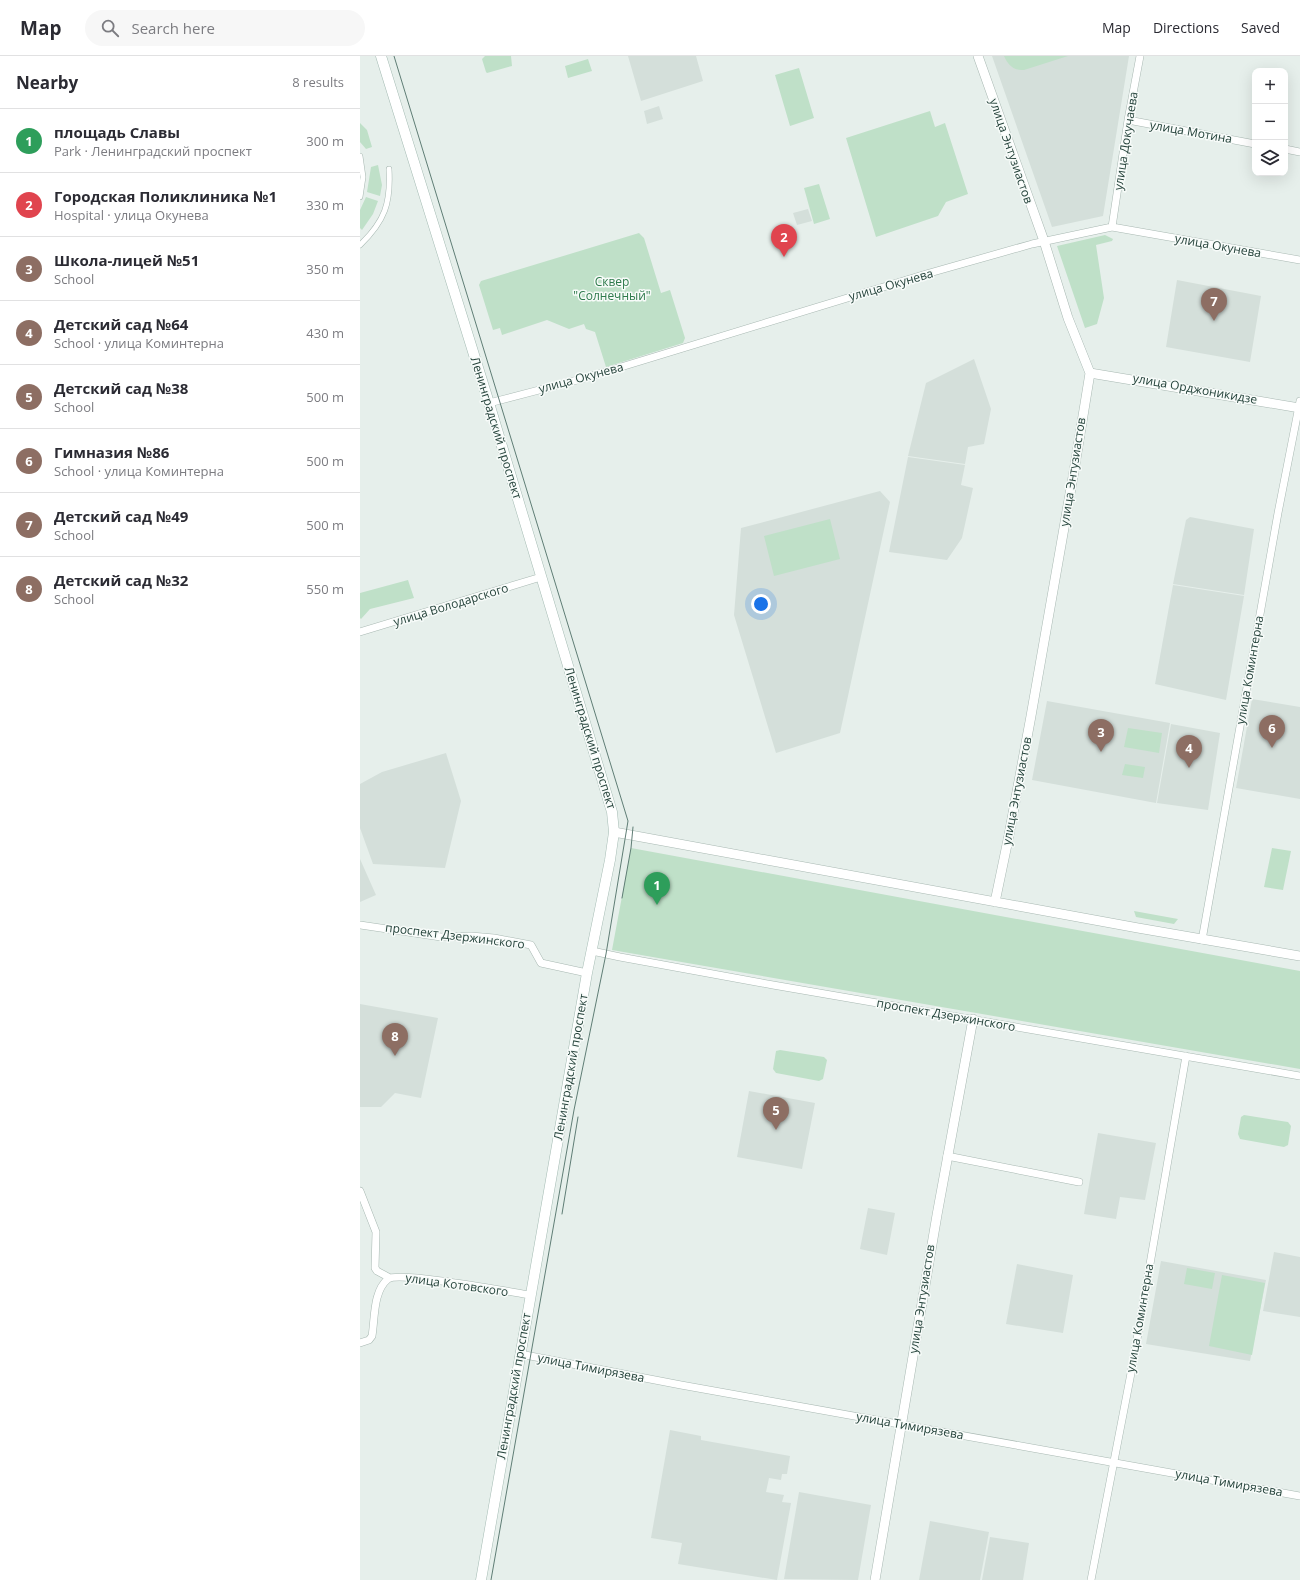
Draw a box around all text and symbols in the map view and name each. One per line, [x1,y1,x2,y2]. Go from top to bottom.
search box [85,10,365,46]
text: Map [20,15,61,41]
icon: search [99,17,121,39]
text: Search here [131,18,215,38]
text: Map [1102,18,1131,37]
text: Directions [1153,18,1219,37]
text: Saved [1241,18,1280,37]
map controls [1252,68,1288,176]
button: + [1252,68,1288,104]
text: Nearby [16,71,78,94]
text: 8 results [292,73,344,91]
street label: улица Докучаева [1109,90,1142,191]
street label: улица Энтузиастов [985,96,1037,206]
button: − [1252,104,1288,140]
street label: улица Мотина [1149,116,1234,147]
text: площадь Славы [54,122,180,142]
text: 1 [25,132,33,150]
text: 300 m [306,132,344,150]
button: layers [1252,140,1288,176]
text: Park · Ленинградский проспект [54,142,252,160]
text: Городская Поликлиника №1 [54,186,277,206]
text: 2 [25,196,33,214]
text: 330 m [306,196,344,214]
text: Hospital · улица Окунева [54,206,209,224]
pin: 2 [771,224,797,257]
street label: улица Окунева [1174,230,1263,261]
text: Школа-лицей №51 [54,250,199,270]
text: 3 [25,260,33,278]
text: 350 m [306,260,344,278]
street label: улица Окунева [847,264,935,305]
text: School [54,270,94,288]
park label: Сквер "Солнечный" [573,273,651,304]
pin: 7 [1201,288,1227,321]
text: Детский сад №64 [54,314,188,334]
text: 4 [25,324,33,342]
text: 430 m [306,324,344,342]
text: School · улица Коминтерна [54,334,224,352]
street label: Ленинградский проспект [467,355,526,502]
street label: улица Окунева [537,358,625,397]
street label: улица Орджоникидзе [1132,369,1259,408]
text: Детский сад №38 [54,378,188,398]
text: 5 [25,388,33,406]
text: 500 m [306,388,344,406]
text: School [54,398,94,416]
street label: улица Энтузиастов [1055,416,1090,528]
text: Гимназия №86 [54,442,169,462]
text: 6 [25,452,33,470]
text: 500 m [306,452,344,470]
text: School · улица Коминтерна [54,462,224,480]
text: Детский сад №49 [54,506,188,526]
text: 7 [25,516,33,534]
text: 500 m [306,516,344,534]
text: School [54,526,94,544]
text: Детский сад №32 [54,570,188,590]
street label: улица Володарского [391,579,510,630]
text: 8 [25,580,33,598]
text: 550 m [306,580,344,598]
text: School [54,590,94,608]
your location [751,594,771,614]
street label: улица Коминтерна [1232,614,1267,726]
street label: Ленинградский проспект [561,665,620,812]
pin: 6 [1259,715,1285,748]
pin: 3 [1088,719,1114,752]
street label: улица Энтузиастов [998,735,1035,847]
pin: 4 [1176,735,1202,768]
pin: 1 [644,872,670,905]
street label: проспект Дзержинского [384,919,526,953]
street label: Ленинградский проспект [549,992,592,1141]
street label: проспект Дзержинского [875,994,1017,1035]
pin: 8 [382,1023,408,1056]
pin: 5 [763,1097,789,1130]
street label: улица Энтузиастов [904,1243,939,1355]
street label: улица Коминтерна [1122,1262,1157,1374]
street label: улица Котовского [405,1269,510,1300]
street label: Ленинградский проспект [492,1311,535,1460]
street label: улица Тимирязева [536,1349,646,1386]
street label: улица Тимирязева [855,1408,965,1443]
street label: улица Тимирязева [1174,1465,1284,1500]

